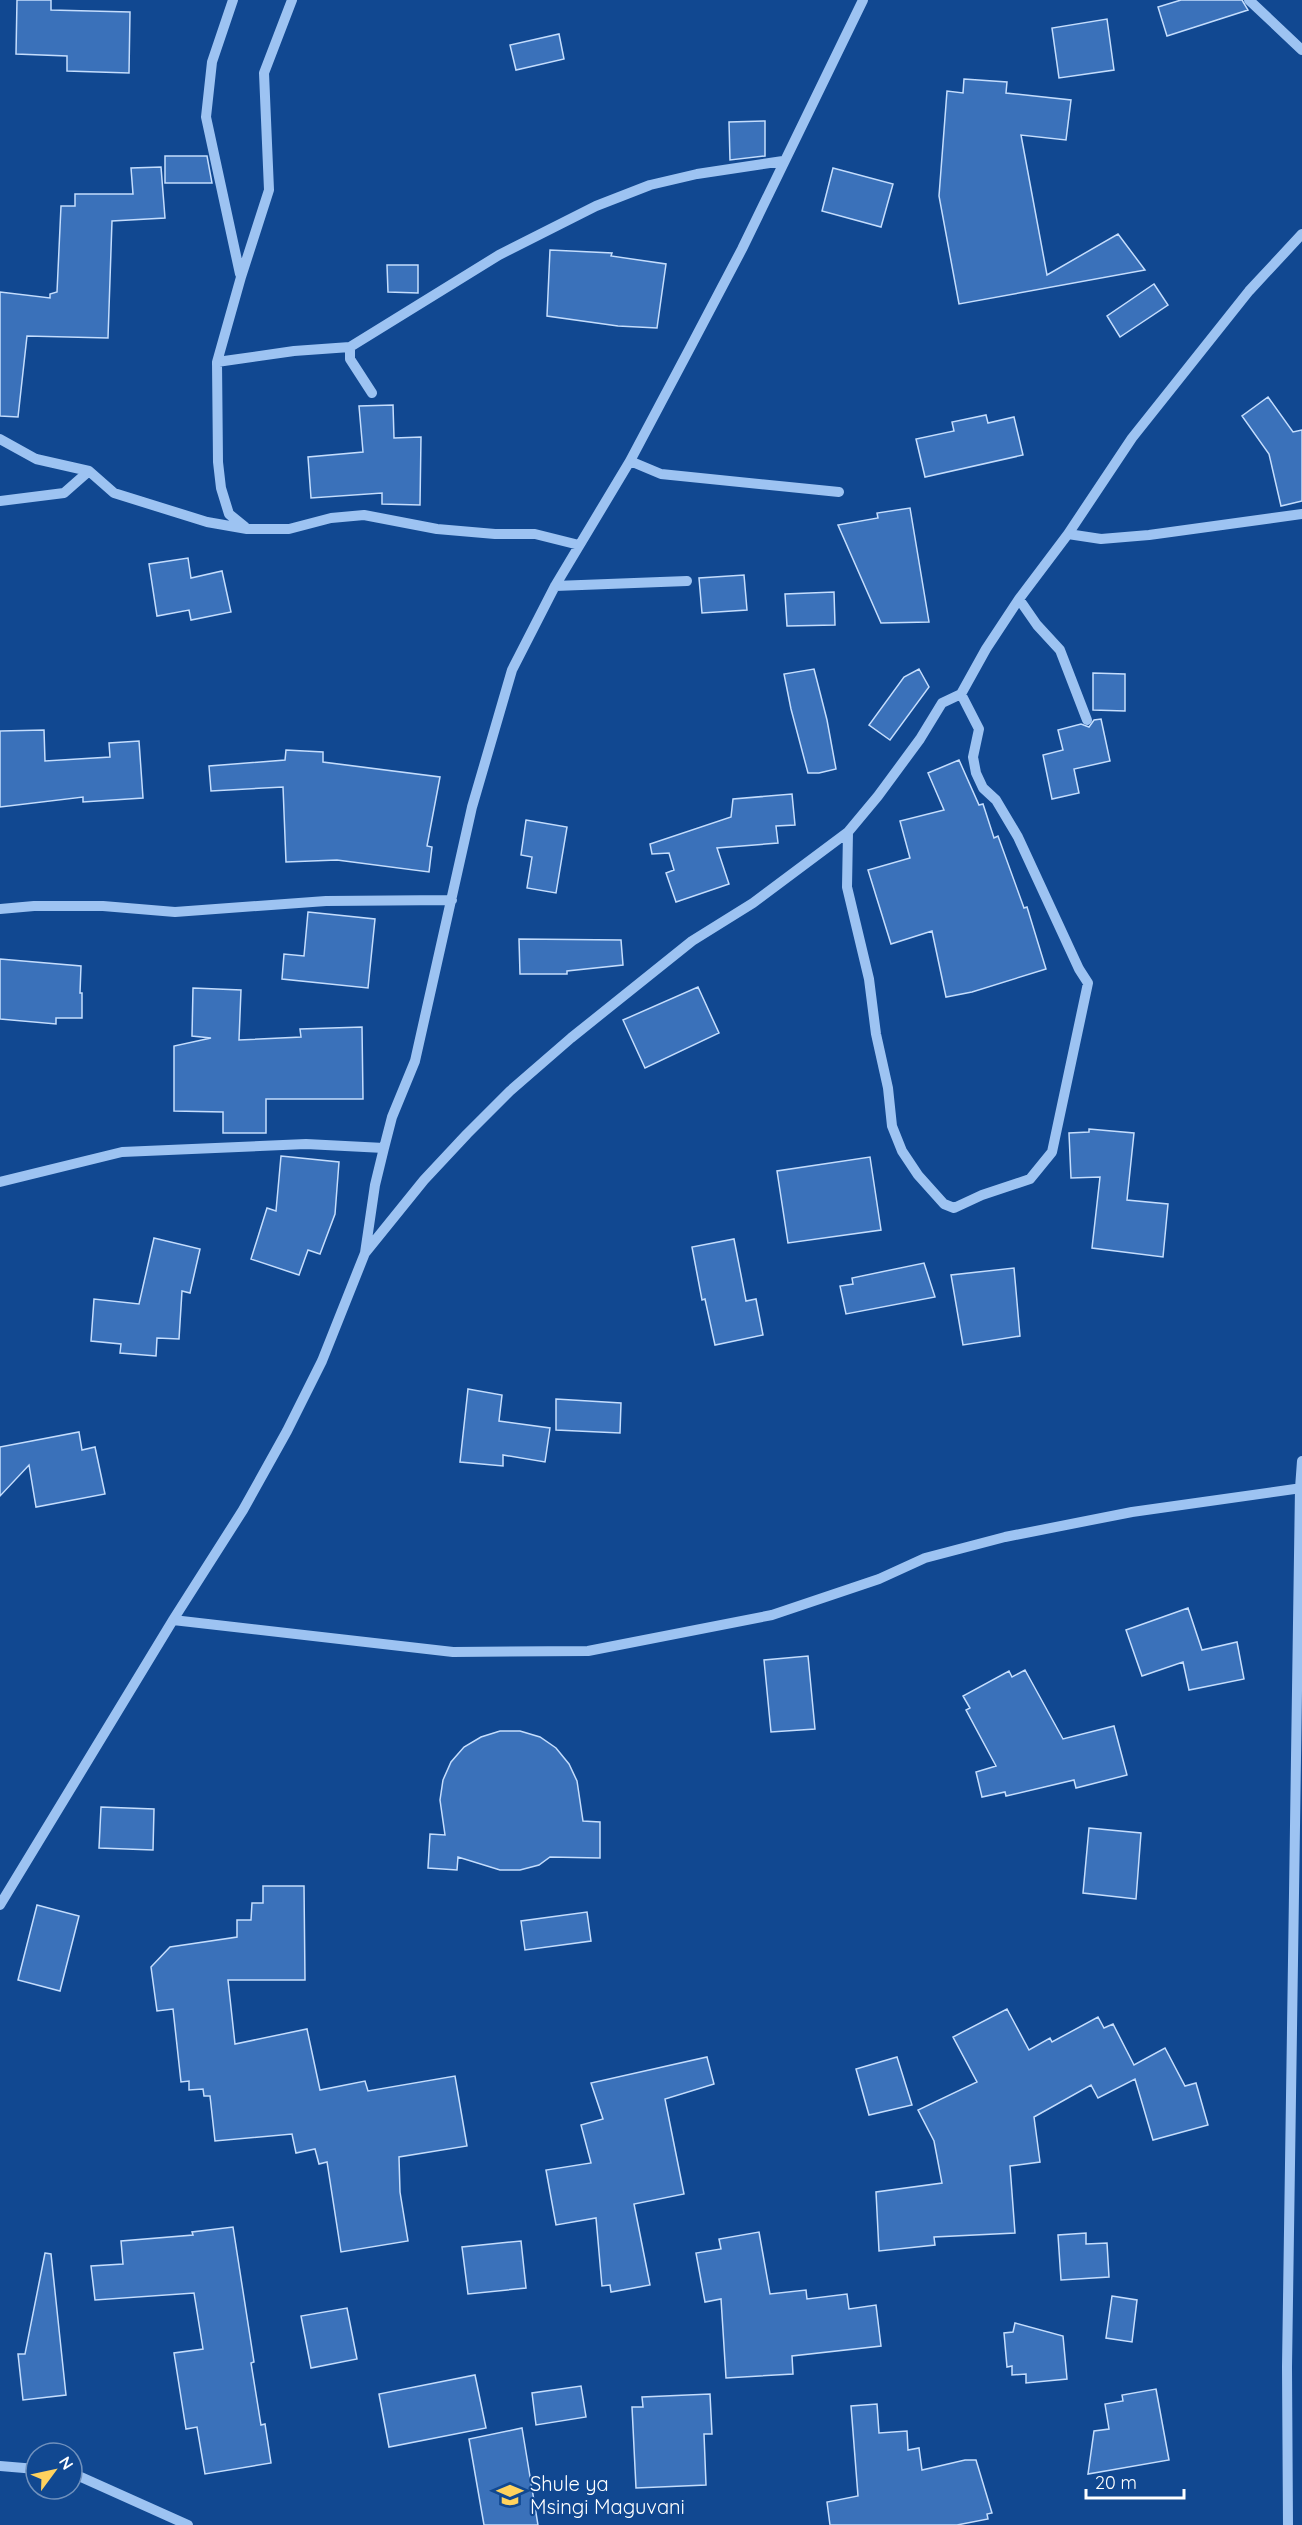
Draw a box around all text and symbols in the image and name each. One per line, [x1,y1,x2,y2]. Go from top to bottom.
north arrow [24,2441,84,2501]
text: N [55,2452,78,2473]
scale bar [1086,2462,1184,2500]
place label: Shule ya Msingi Maguvani [530,2471,685,2519]
text: 20 m [1095,2471,1137,2494]
school or university icon: Shule ya Msingi Maguvani [495,2480,525,2510]

